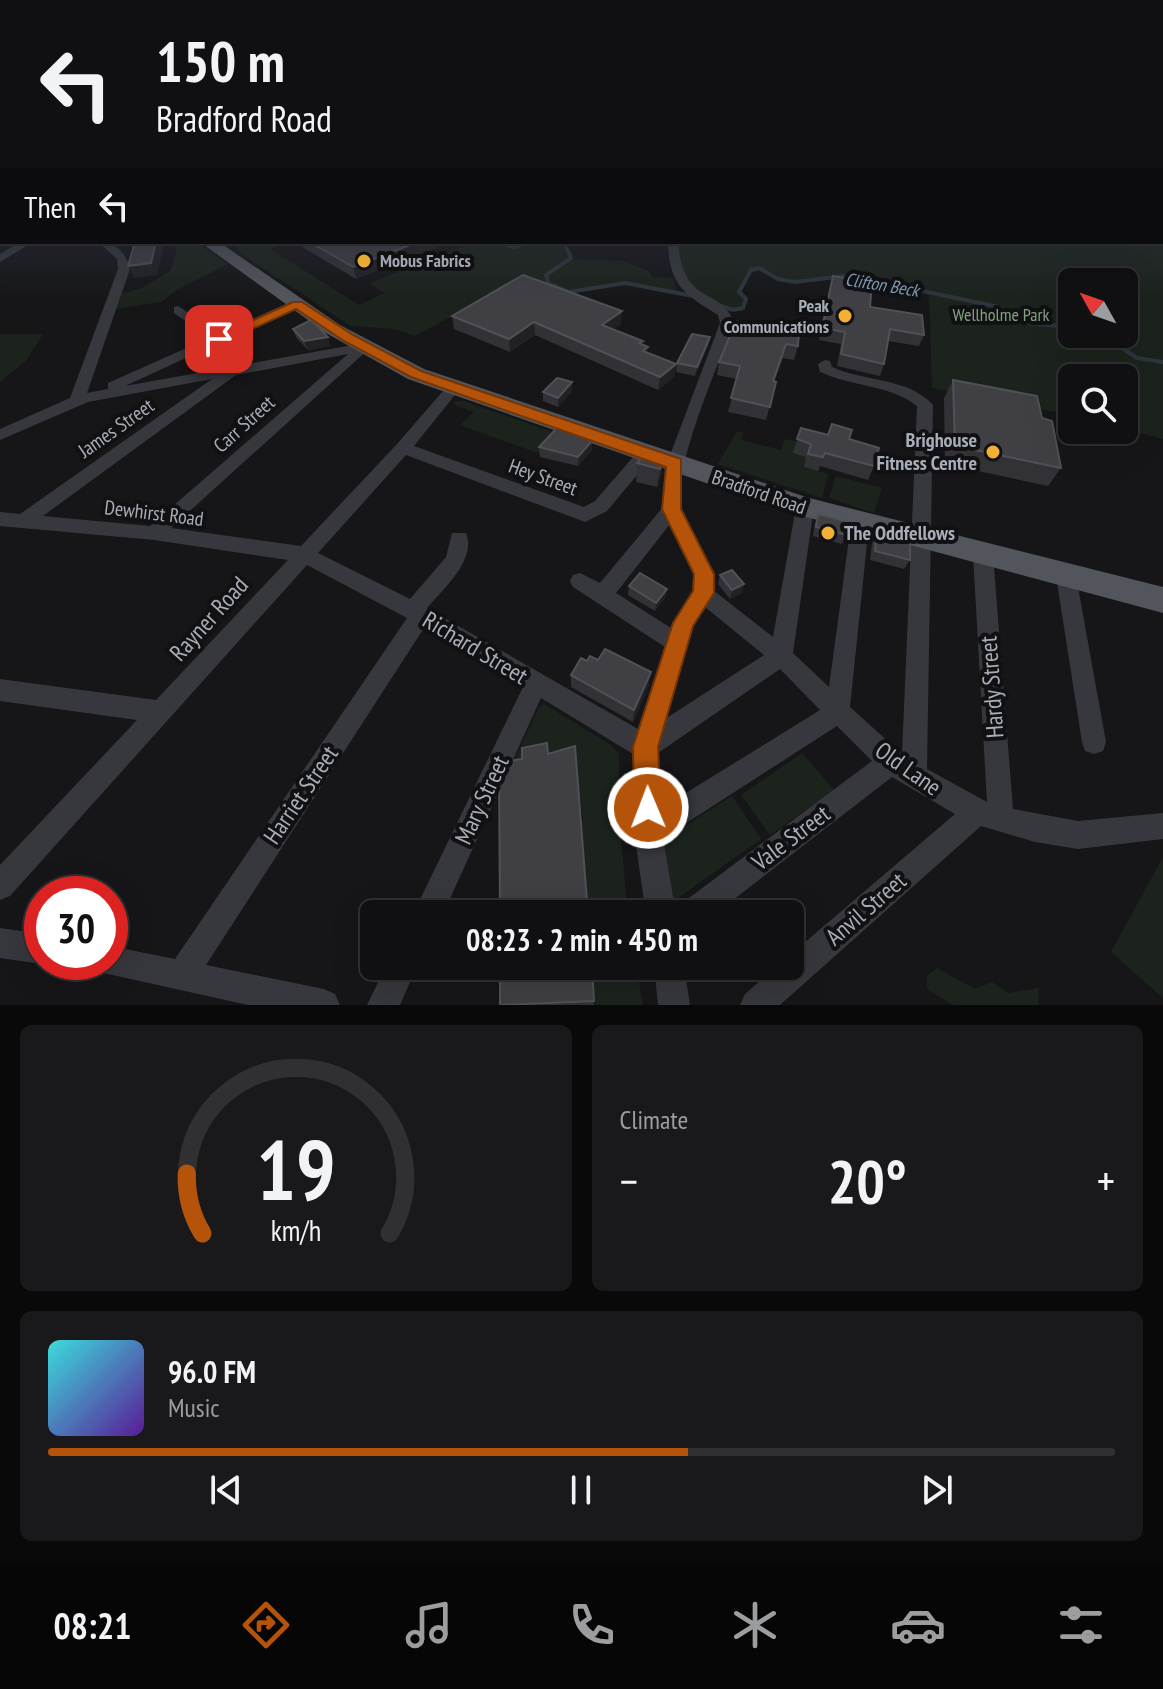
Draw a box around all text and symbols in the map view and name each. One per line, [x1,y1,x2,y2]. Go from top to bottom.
text: 150 m [156,25,285,97]
icon: left [24,32,128,136]
text: Bradford Road [156,95,332,142]
icon: left [92,184,136,228]
text: Then [24,187,76,226]
place label: Mobus Fabrics [380,249,471,272]
marker: Mobus Fabrics [355,252,373,270]
water label: Clifton Beck [844,267,923,302]
north arrow [1058,268,1138,348]
map controls [1058,268,1138,444]
place label: Peak Communications [724,294,830,338]
park label: Wellholme Park [953,303,1049,326]
pin [185,305,253,373]
marker: Peak Communications [836,307,854,325]
icon: arrive [197,317,241,361]
button: search [1058,364,1138,444]
street label: Carr Street [208,389,280,458]
street label: James Street [72,392,159,464]
place label: Brighouse Fitness Centre [877,427,977,476]
marker: Brighouse Fitness Centre [984,443,1002,461]
street label: Hey Street [505,453,581,502]
street label: Bradford Road [709,464,809,520]
street label: Dewhirst Road [103,494,205,532]
place label: The Oddfellows [844,520,955,546]
marker: The Oddfellows [819,524,837,542]
street label: Rayner Road [163,570,255,667]
street label: Richard Street [417,604,534,691]
street label: Hardy Street [972,634,1011,739]
street label: Old Lane [869,735,947,802]
street label: Harriet Street [256,739,345,850]
street label: Mary Street [448,750,516,849]
position arrow [606,766,690,850]
street label: Vale Street [745,798,836,878]
street label: Anvil Street [819,865,913,952]
speed limit sign: 30 [24,876,128,980]
text: 08:23 · 2 min · 450 m [466,920,698,959]
text: Climate [620,1103,688,1136]
text: 19 [256,1115,336,1223]
text: 20° [828,1142,907,1220]
text: − [620,1152,638,1209]
text: + [1097,1152,1115,1209]
text: km/h [270,1212,321,1249]
text: 96.0 FM [168,1352,256,1391]
text: Music [168,1391,220,1424]
icon: previous [204,1468,248,1512]
icon: pause [559,1468,603,1512]
icon: next [915,1468,959,1512]
icon: directions [238,1597,294,1653]
icon: music [401,1597,457,1653]
icon: phone [564,1597,620,1653]
icon: climate [727,1597,783,1653]
icon: car [890,1597,946,1653]
icon: filters [1053,1597,1109,1653]
text: 08:21 [54,1602,131,1649]

